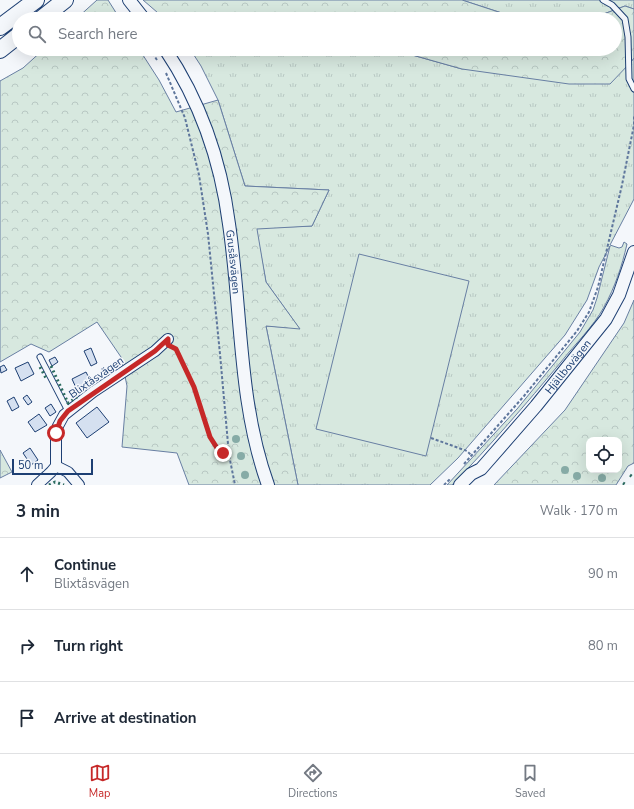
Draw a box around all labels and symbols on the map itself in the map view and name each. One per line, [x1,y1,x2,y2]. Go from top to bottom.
street label: Grusåsvägen [222,229,244,294]
street label: Hjällbovägen [542,337,595,397]
street label: Blixtåsvägen [66,353,127,402]
route start [47,424,65,442]
route end [214,444,232,462]
scale bar [12,457,93,476]

